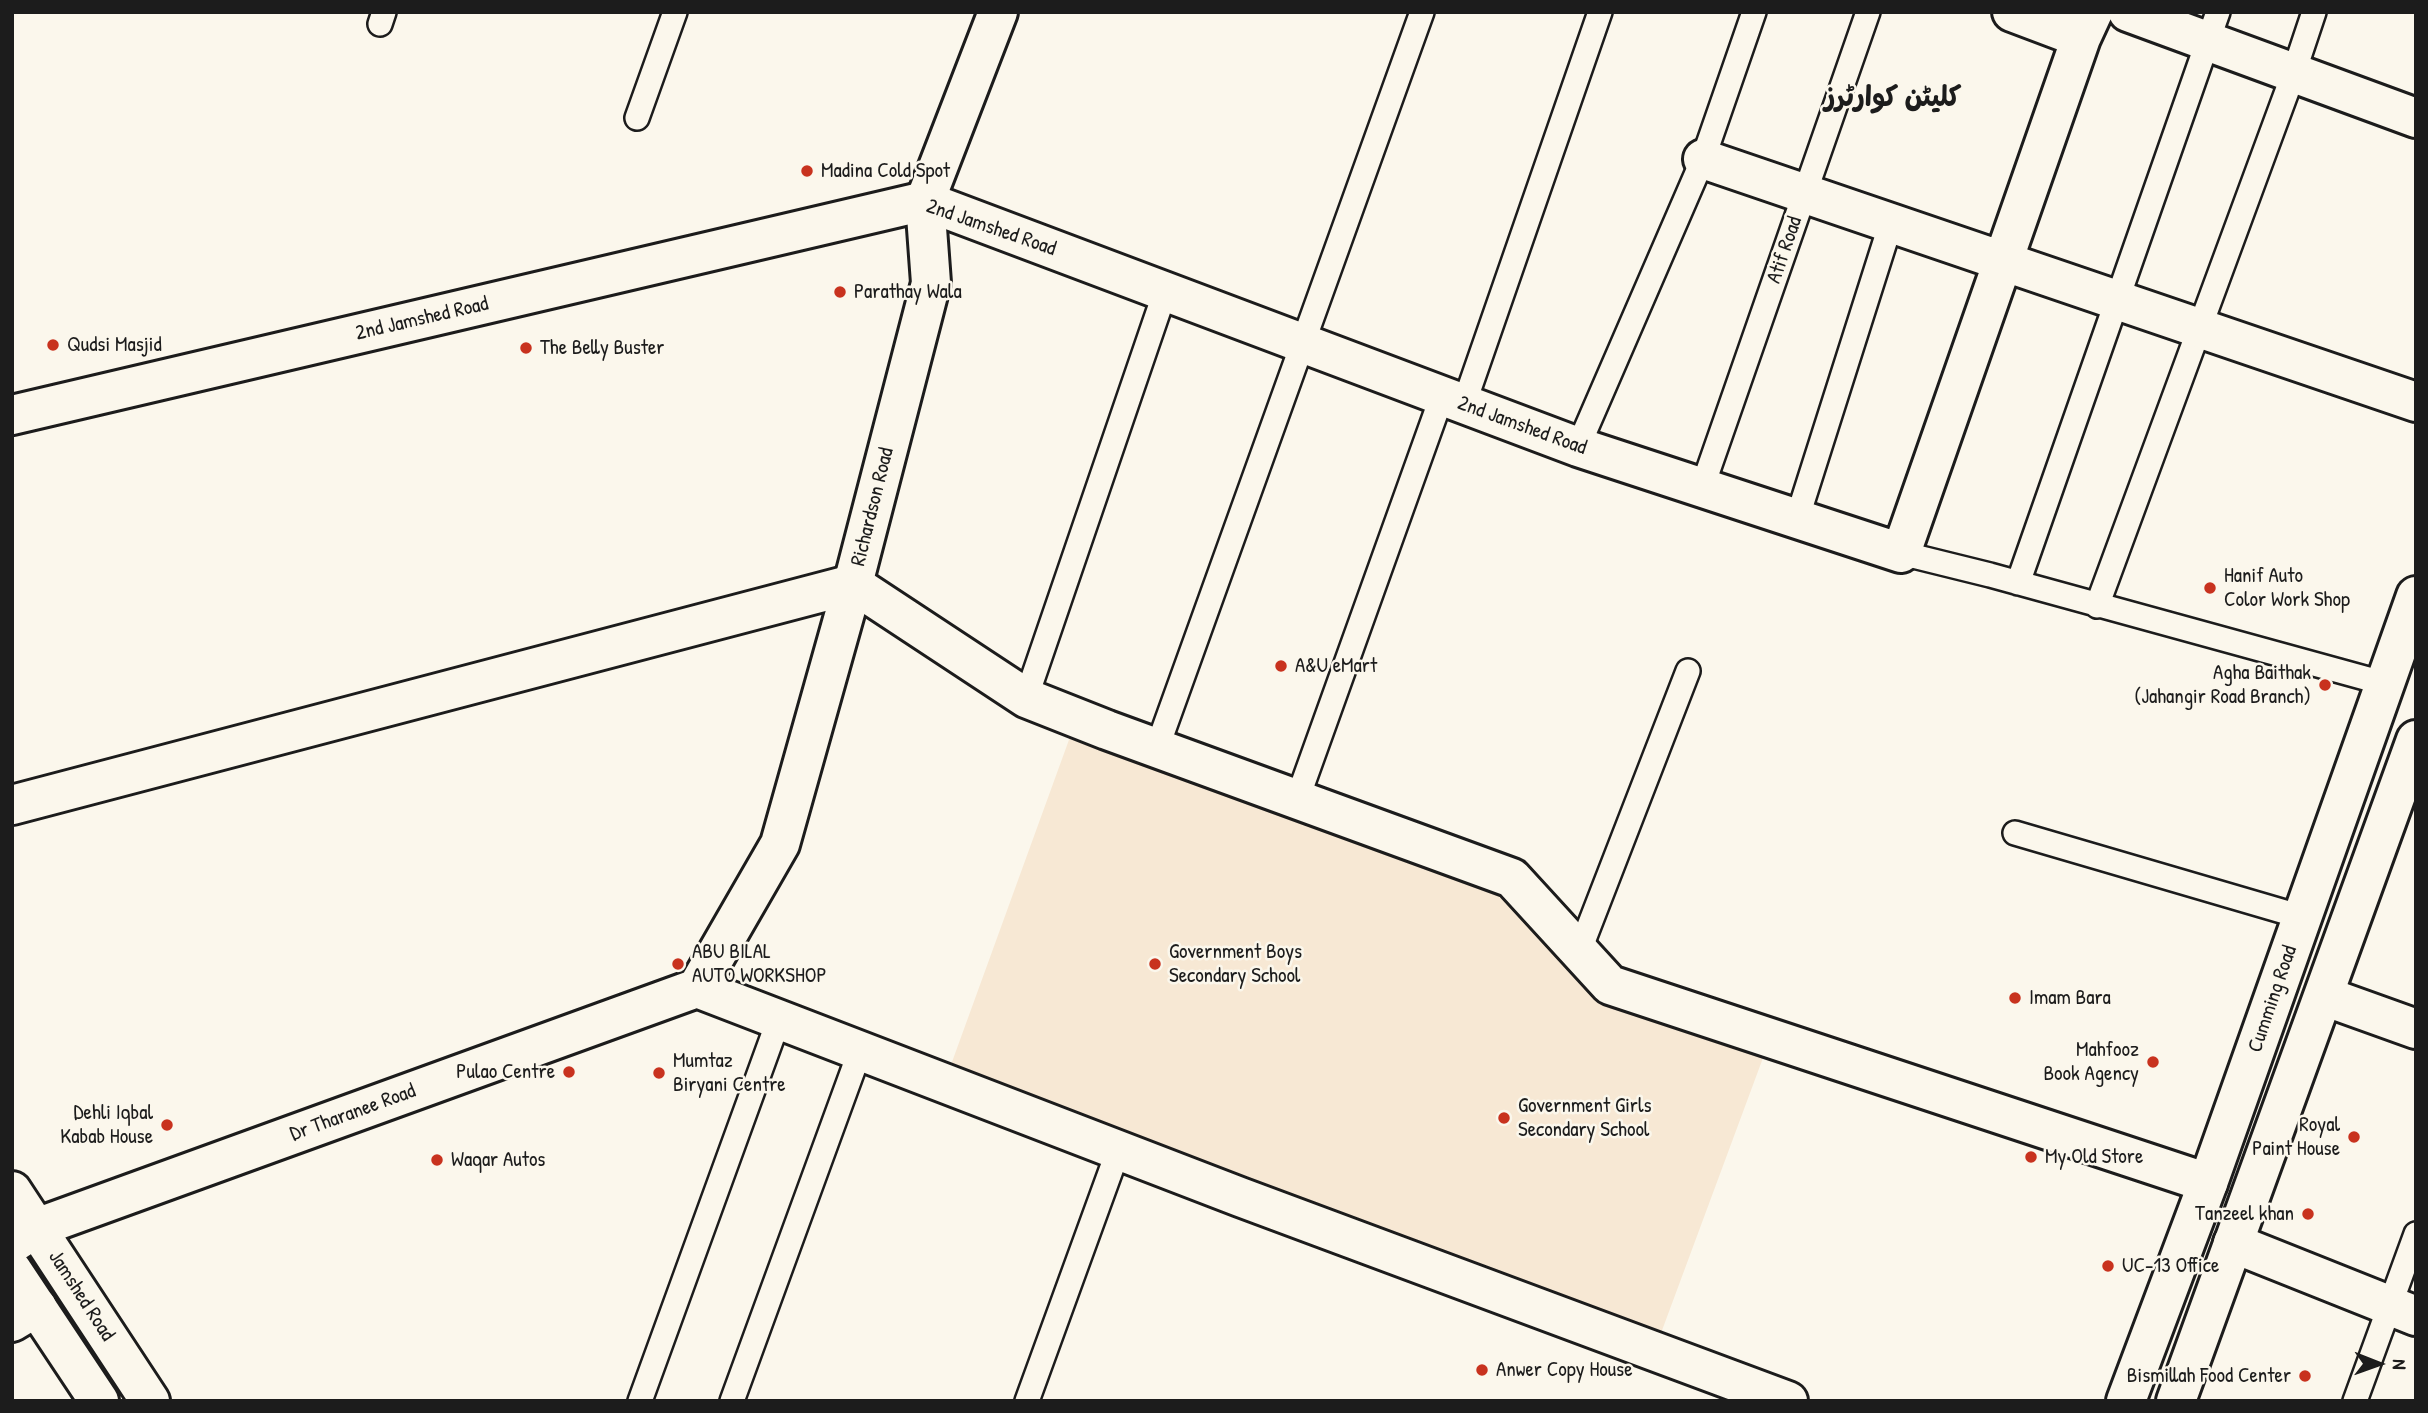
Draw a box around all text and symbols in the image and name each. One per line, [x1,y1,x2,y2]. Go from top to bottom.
district label: کلیٹن کوارٹرز [1825,82,1961,116]
place label: Madina Cold Spot [821,158,950,184]
marker: Madina Cold Spot [799,163,815,179]
street label: 2nd Jamshed Road [923,194,1059,262]
street label: Atif Road [1762,213,1808,287]
place label: Parathay Wala [854,279,962,305]
marker: Parathay Wala [832,284,848,300]
street label: 2nd Jamshed Road [353,292,491,346]
place label: Qudsi Masjid [67,332,162,358]
place label: The Belly Buster [540,335,664,361]
marker: Qudsi Masjid [45,337,61,353]
marker: The Belly Buster [518,340,534,356]
street label: 2nd Jamshed Road [1454,391,1590,461]
street label: Richardson Road [846,445,900,569]
place label: Hanif Auto Color Work Shop [2224,563,2350,613]
marker: Hanif Auto Color Work Shop [2202,580,2218,596]
place label: A&U eMart [1295,653,1377,679]
marker: A&U eMart [1273,658,1289,674]
place label: Agha Baithak (Jahangir Road Branch) [2134,660,2311,710]
marker: Agha Baithak (Jahangir Road Branch) [2317,677,2333,693]
place label: ABU BILAL AUTO WORKSHOP [692,939,827,989]
place label: Government Boys Secondary School [1169,939,1302,989]
street label: Cumming Road [2243,942,2303,1056]
marker: ABU BILAL AUTO WORKSHOP [670,956,686,972]
marker: Government Boys Secondary School [1147,956,1163,972]
place label: Imam Bara [2029,985,2111,1011]
marker: Imam Bara [2007,990,2023,1006]
place label: Mahfooz Book Agency [2043,1037,2139,1087]
place label: Mumtaz Biryani Centre [673,1048,786,1098]
marker: Mahfooz Book Agency [2145,1054,2161,1070]
place label: Pulao Centre [456,1059,555,1085]
marker: Pulao Centre [561,1064,577,1080]
marker: Mumtaz Biryani Centre [651,1065,667,1081]
street label: Dr Tharanee Road [287,1079,419,1147]
place label: Government Girls Secondary School [1518,1093,1652,1143]
place label: Dehli Iqbal Kabab House [60,1100,153,1150]
marker: Government Girls Secondary School [1496,1110,1512,1126]
place label: Royal Paint House [2252,1112,2340,1162]
marker: Dehli Iqbal Kabab House [159,1117,175,1133]
marker: Royal Paint House [2346,1129,2362,1145]
place label: My Old Store [2045,1144,2143,1170]
place label: Waqar Autos [451,1147,545,1173]
marker: My Old Store [2023,1149,2039,1165]
marker: Waqar Autos [429,1152,445,1168]
place label: Tanzeel khan [2195,1201,2294,1227]
marker: Tanzeel khan [2300,1206,2316,1222]
street label: Jamshed Road [42,1246,120,1346]
place label: UC-13 Office [2122,1253,2219,1279]
marker: UC-13 Office [2100,1258,2116,1274]
north arrow [2344,1329,2414,1399]
place label: Anwer Copy House [1496,1357,1633,1383]
text: N [2387,1359,2413,1370]
marker: Anwer Copy House [1474,1362,1490,1378]
place label: Bismillah Food Center [2127,1363,2291,1389]
marker: Bismillah Food Center [2297,1368,2313,1384]

